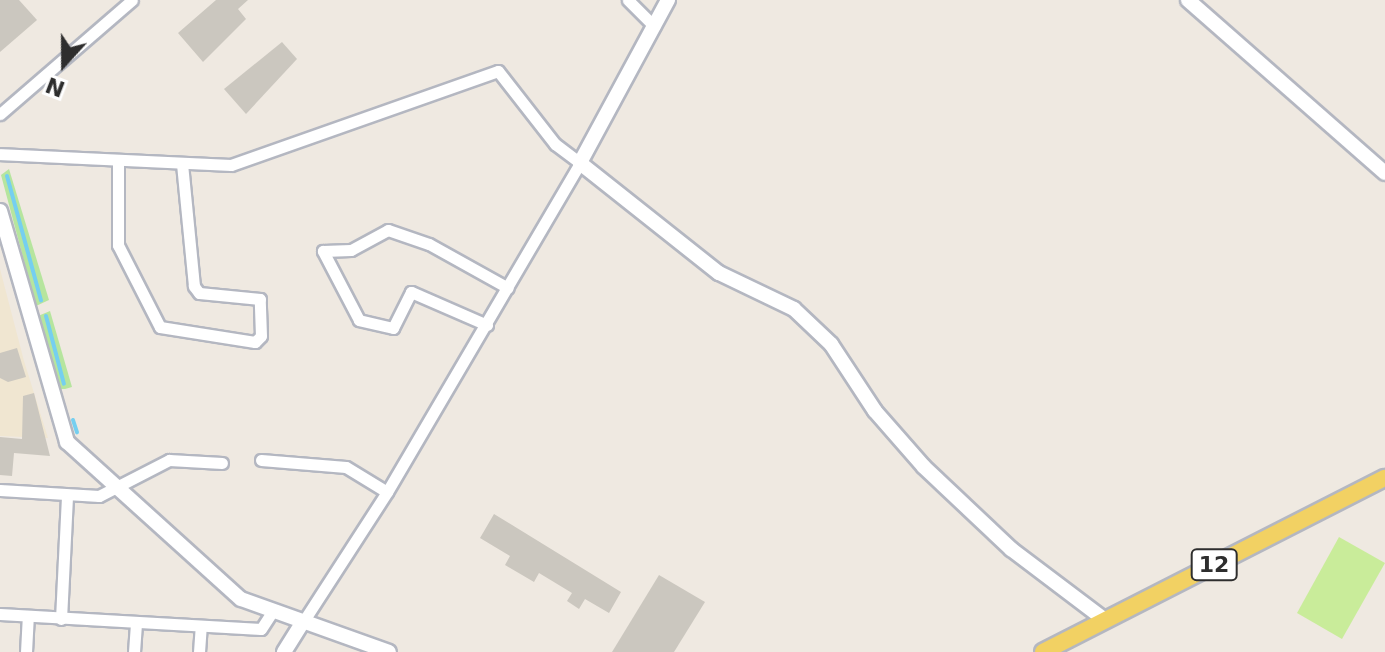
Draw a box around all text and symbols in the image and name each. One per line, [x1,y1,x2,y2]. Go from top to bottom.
north arrow [24,24,104,104]
text: N [42,72,68,102]
road number: 12 [1190,547,1238,583]

